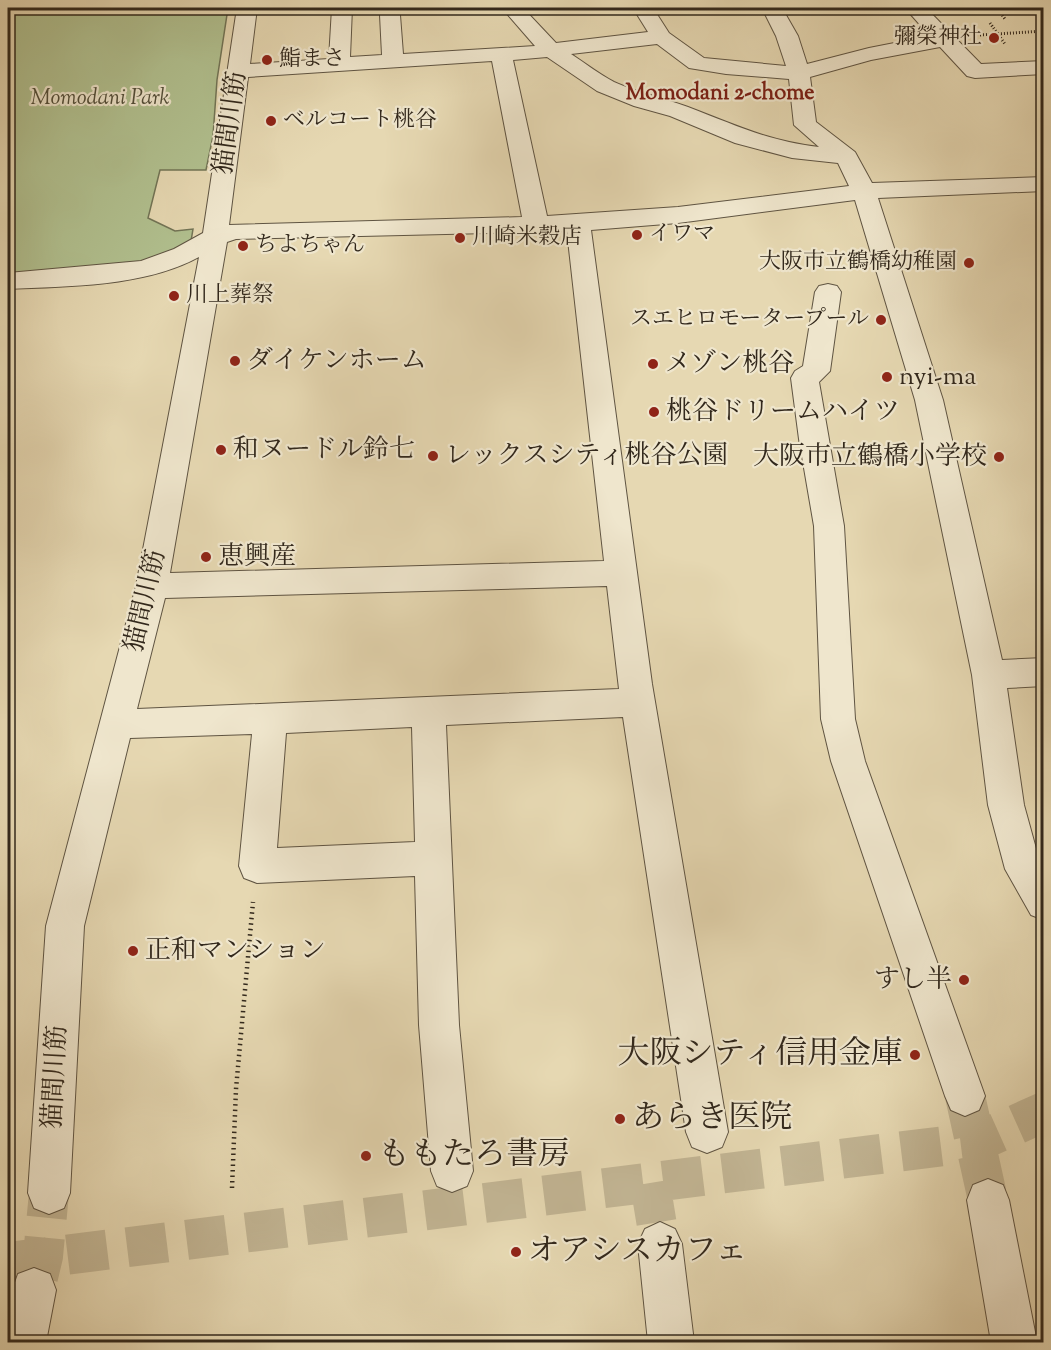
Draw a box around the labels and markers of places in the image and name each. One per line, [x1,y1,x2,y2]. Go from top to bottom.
place label: 彌榮神社 [894,22,982,54]
marker: 彌榮神社 [987,31,1001,45]
place label: 鮨まさ [279,44,345,76]
marker: 鮨まさ [260,53,274,67]
place label: ベルコート桃谷 [283,105,437,137]
marker: ベルコート桃谷 [264,114,278,128]
place label: イワマ [649,219,715,251]
place label: 川崎米穀店 [472,222,582,254]
marker: イワマ [630,228,644,242]
place label: ちよちゃん [255,230,365,262]
marker: 川崎米穀店 [453,231,467,245]
marker: ちよちゃん [236,239,250,253]
place label: 大阪市立鶴橋幼稚園 [759,247,957,279]
marker: 大阪市立鶴橋幼稚園 [962,256,976,270]
place label: 川上葬祭 [186,280,274,312]
marker: 川上葬祭 [167,289,181,303]
place label: スエヒロモータープール [630,304,869,336]
marker: スエヒロモータープール [874,313,888,327]
place label: ダイケンホーム [247,343,427,380]
place label: メゾン桃谷 [665,346,794,383]
marker: ダイケンホーム [228,354,242,368]
marker: メゾン桃谷 [646,357,660,371]
place label: nyi-ma [899,359,976,396]
marker: nyi-ma [880,370,894,384]
place label: 桃谷ドリームハイツ [666,394,900,431]
marker: 桃谷ドリームハイツ [647,405,661,419]
place label: 和ヌードル鈴七 [233,432,415,469]
place label: レックスシティ桃谷公園 [445,438,728,475]
place label: 大阪市立鶴橋小学校 [753,439,987,476]
marker: 和ヌードル鈴七 [214,443,228,457]
marker: レックスシティ桃谷公園 [426,449,440,463]
marker: 大阪市立鶴橋小学校 [992,450,1006,464]
place label: 恵興産 [218,539,296,576]
marker: 恵興産 [199,550,213,564]
place label: 正和マンション [145,933,326,970]
marker: 正和マンション [126,944,140,958]
place label: すし半 [874,962,952,999]
marker: すし半 [957,973,971,987]
place label: 大阪シティ信用金庫 [618,1032,903,1078]
marker: 大阪シティ信用金庫 [908,1048,922,1062]
place label: あらき医院 [632,1096,792,1142]
marker: あらき医院 [613,1112,627,1126]
place label: ももたろ書房 [378,1133,570,1179]
marker: ももたろ書房 [359,1149,373,1163]
place label: オアシスカフェ [528,1229,747,1275]
marker: オアシスカフェ [509,1245,523,1259]

